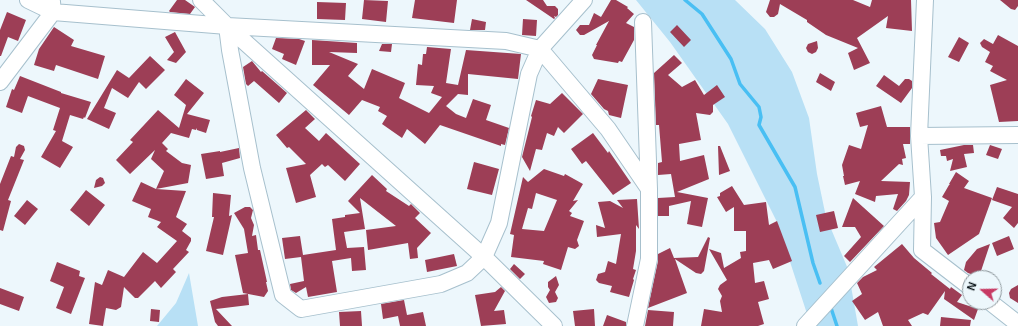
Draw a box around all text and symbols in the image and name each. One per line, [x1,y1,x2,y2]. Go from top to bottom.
north arrow [962,270,1002,310]
text: N [965,280,979,292]

